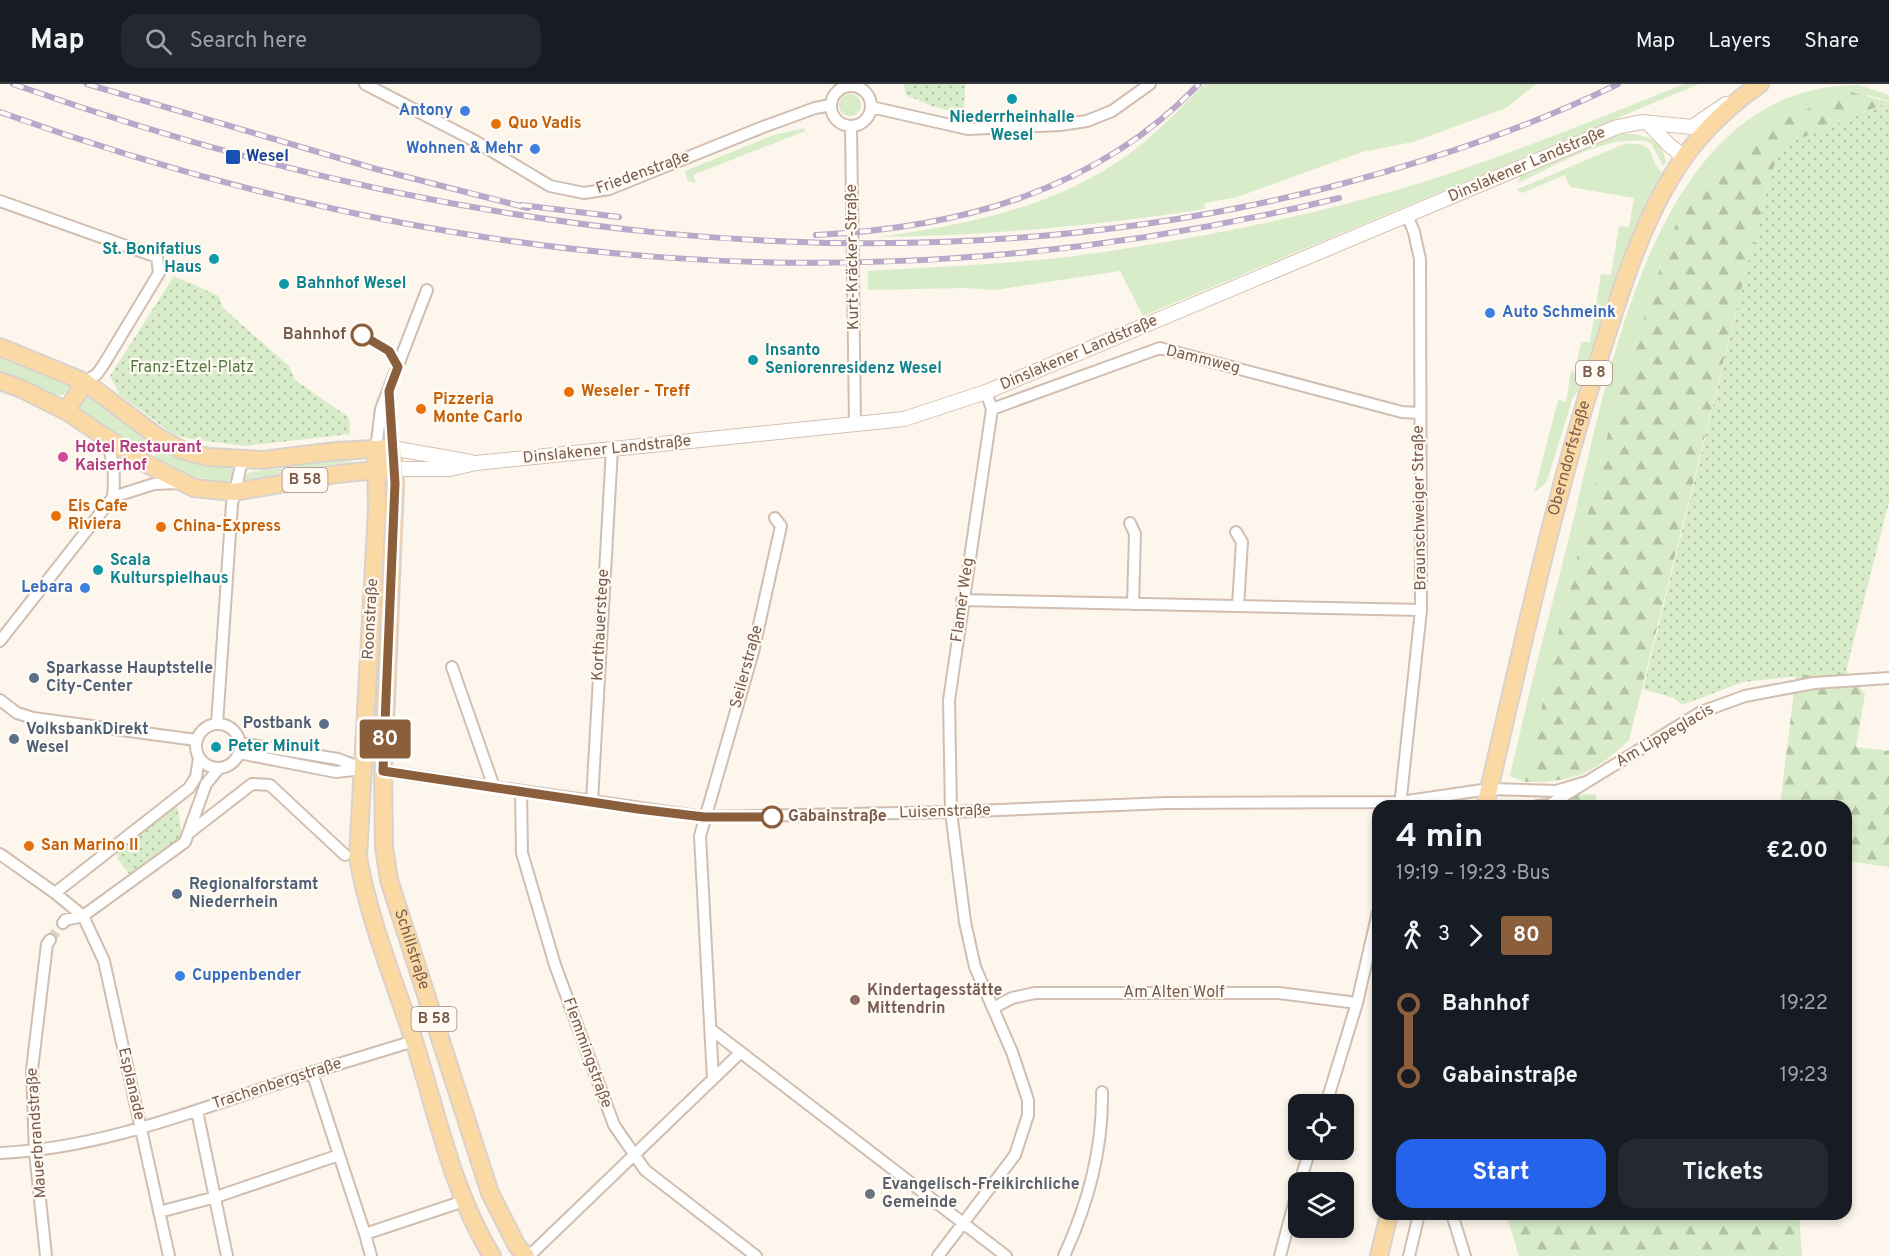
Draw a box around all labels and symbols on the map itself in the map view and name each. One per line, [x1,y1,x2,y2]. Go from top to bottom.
marker: Niederrheinhalle Wesel [1005,92,1019,106]
place label: Antony [399,101,453,121]
marker: Antony [458,104,472,118]
place label: Niederrheinhalle Wesel [949,108,1075,146]
place label: Quo Vadis [508,114,582,134]
marker: Quo Vadis [489,117,503,131]
street label: Dinslakener Landstraße [1445,123,1609,207]
place label: Wohnen & Mehr [406,139,523,159]
marker: Wohnen & Mehr [528,142,542,156]
place label: Wesel [246,147,289,167]
street label: Friedenstraße [593,147,693,199]
marker: Wesel [224,148,242,166]
street label: Kurt-Kräcker-Straße [842,184,864,330]
place label: St. Bonifatius Haus [102,240,202,278]
marker: St. Bonifatius Haus [207,252,221,266]
place label: Bahnhof Wesel [296,274,406,294]
marker: Bahnhof Wesel [277,277,291,291]
place label: Auto Schmeink [1502,303,1616,323]
marker: Auto Schmeink [1483,306,1497,320]
street label: Dinslakener Landstraße [997,311,1161,395]
marker: Bahnhof [351,324,373,346]
place label: Bahnhof [283,325,346,345]
place label: Insanto Seniorenresidenz Wesel [765,341,942,379]
street label: Dammweg [1164,341,1242,379]
marker: Insanto Seniorenresidenz Wesel [746,353,760,367]
park label: Franz-Etzel-Platz [130,358,254,378]
road number: B 8 [1576,361,1612,385]
place label: Weseler - Treff [581,382,690,402]
marker: Weseler - Treff [562,385,576,399]
place label: Pizzeria Monte Carlo [433,390,523,428]
street label: Oberndorfstraße [1544,398,1595,518]
marker: Pizzeria Monte Carlo [414,402,428,416]
street label: Braunschweiger Straße [1409,425,1431,591]
street label: Dinslakener Landstraße [522,431,692,469]
place label: Hotel Restaurant Kaiserhof [75,438,202,476]
marker: Hotel Restaurant Kaiserhof [56,450,70,464]
road number: B 58 [282,468,328,492]
place label: Eis Cafe Riviera [68,497,128,535]
marker: Eis Cafe Riviera [49,509,63,523]
place label: China-Express [173,517,281,537]
marker: China-Express [154,520,168,534]
place label: Scala Kulturspielhaus [110,551,229,589]
street label: Flamer Weg [947,556,979,644]
marker: Scala Kulturspielhaus [91,563,105,577]
street label: Korthauerstege [588,568,614,682]
place label: Lebara [21,578,73,598]
street label: Roonstraße [359,578,383,660]
marker: Lebara [78,581,92,595]
street label: Seilerstraße [726,623,768,711]
place label: Sparkasse Hauptstelle City-Center [46,659,213,697]
marker: Sparkasse Hauptstelle City-Center [27,671,41,685]
street label: Am Lippeglacis [1612,700,1718,772]
place label: Postbank [243,714,312,734]
marker: Postbank [317,717,331,731]
place label: VolksbankDirekt Wesel [26,720,149,758]
line badge: 80 [358,720,412,758]
marker: VolksbankDirekt Wesel [7,732,21,746]
place label: Peter Minuit [228,737,320,757]
marker: Peter Minuit [209,740,223,754]
street label: Luisenstraße [899,800,991,824]
marker: Gabainstraße [761,806,783,828]
place label: Gabainstraße [788,807,887,827]
place label: San Marino II [41,836,138,856]
marker: San Marino II [22,839,36,853]
place label: Regionalforstamt Niederrhein [189,875,318,913]
marker: Regionalforstamt Niederrhein [170,887,184,901]
street label: Schillstraße [389,907,434,992]
place label: Cuppenbender [192,966,302,986]
marker: Cuppenbender [173,969,187,983]
place label: Kindertagesstätte Mittendrin [867,981,1003,1019]
street label: Am Alten Wolf [1123,983,1225,1003]
marker: Kindertagesstätte Mittendrin [848,993,862,1007]
street label: Flemmingstraße [558,995,616,1111]
road number: B 58 [412,1007,456,1031]
street label: Esplanade [113,1046,149,1122]
street label: Trachenbergstraße [210,1054,344,1114]
street label: Mauerbrandstraße [22,1067,52,1199]
place label: Evangelisch-Freikirchliche Gemeinde [882,1175,1080,1213]
marker: Evangelisch-Freikirchliche Gemeinde [863,1187,877,1201]

